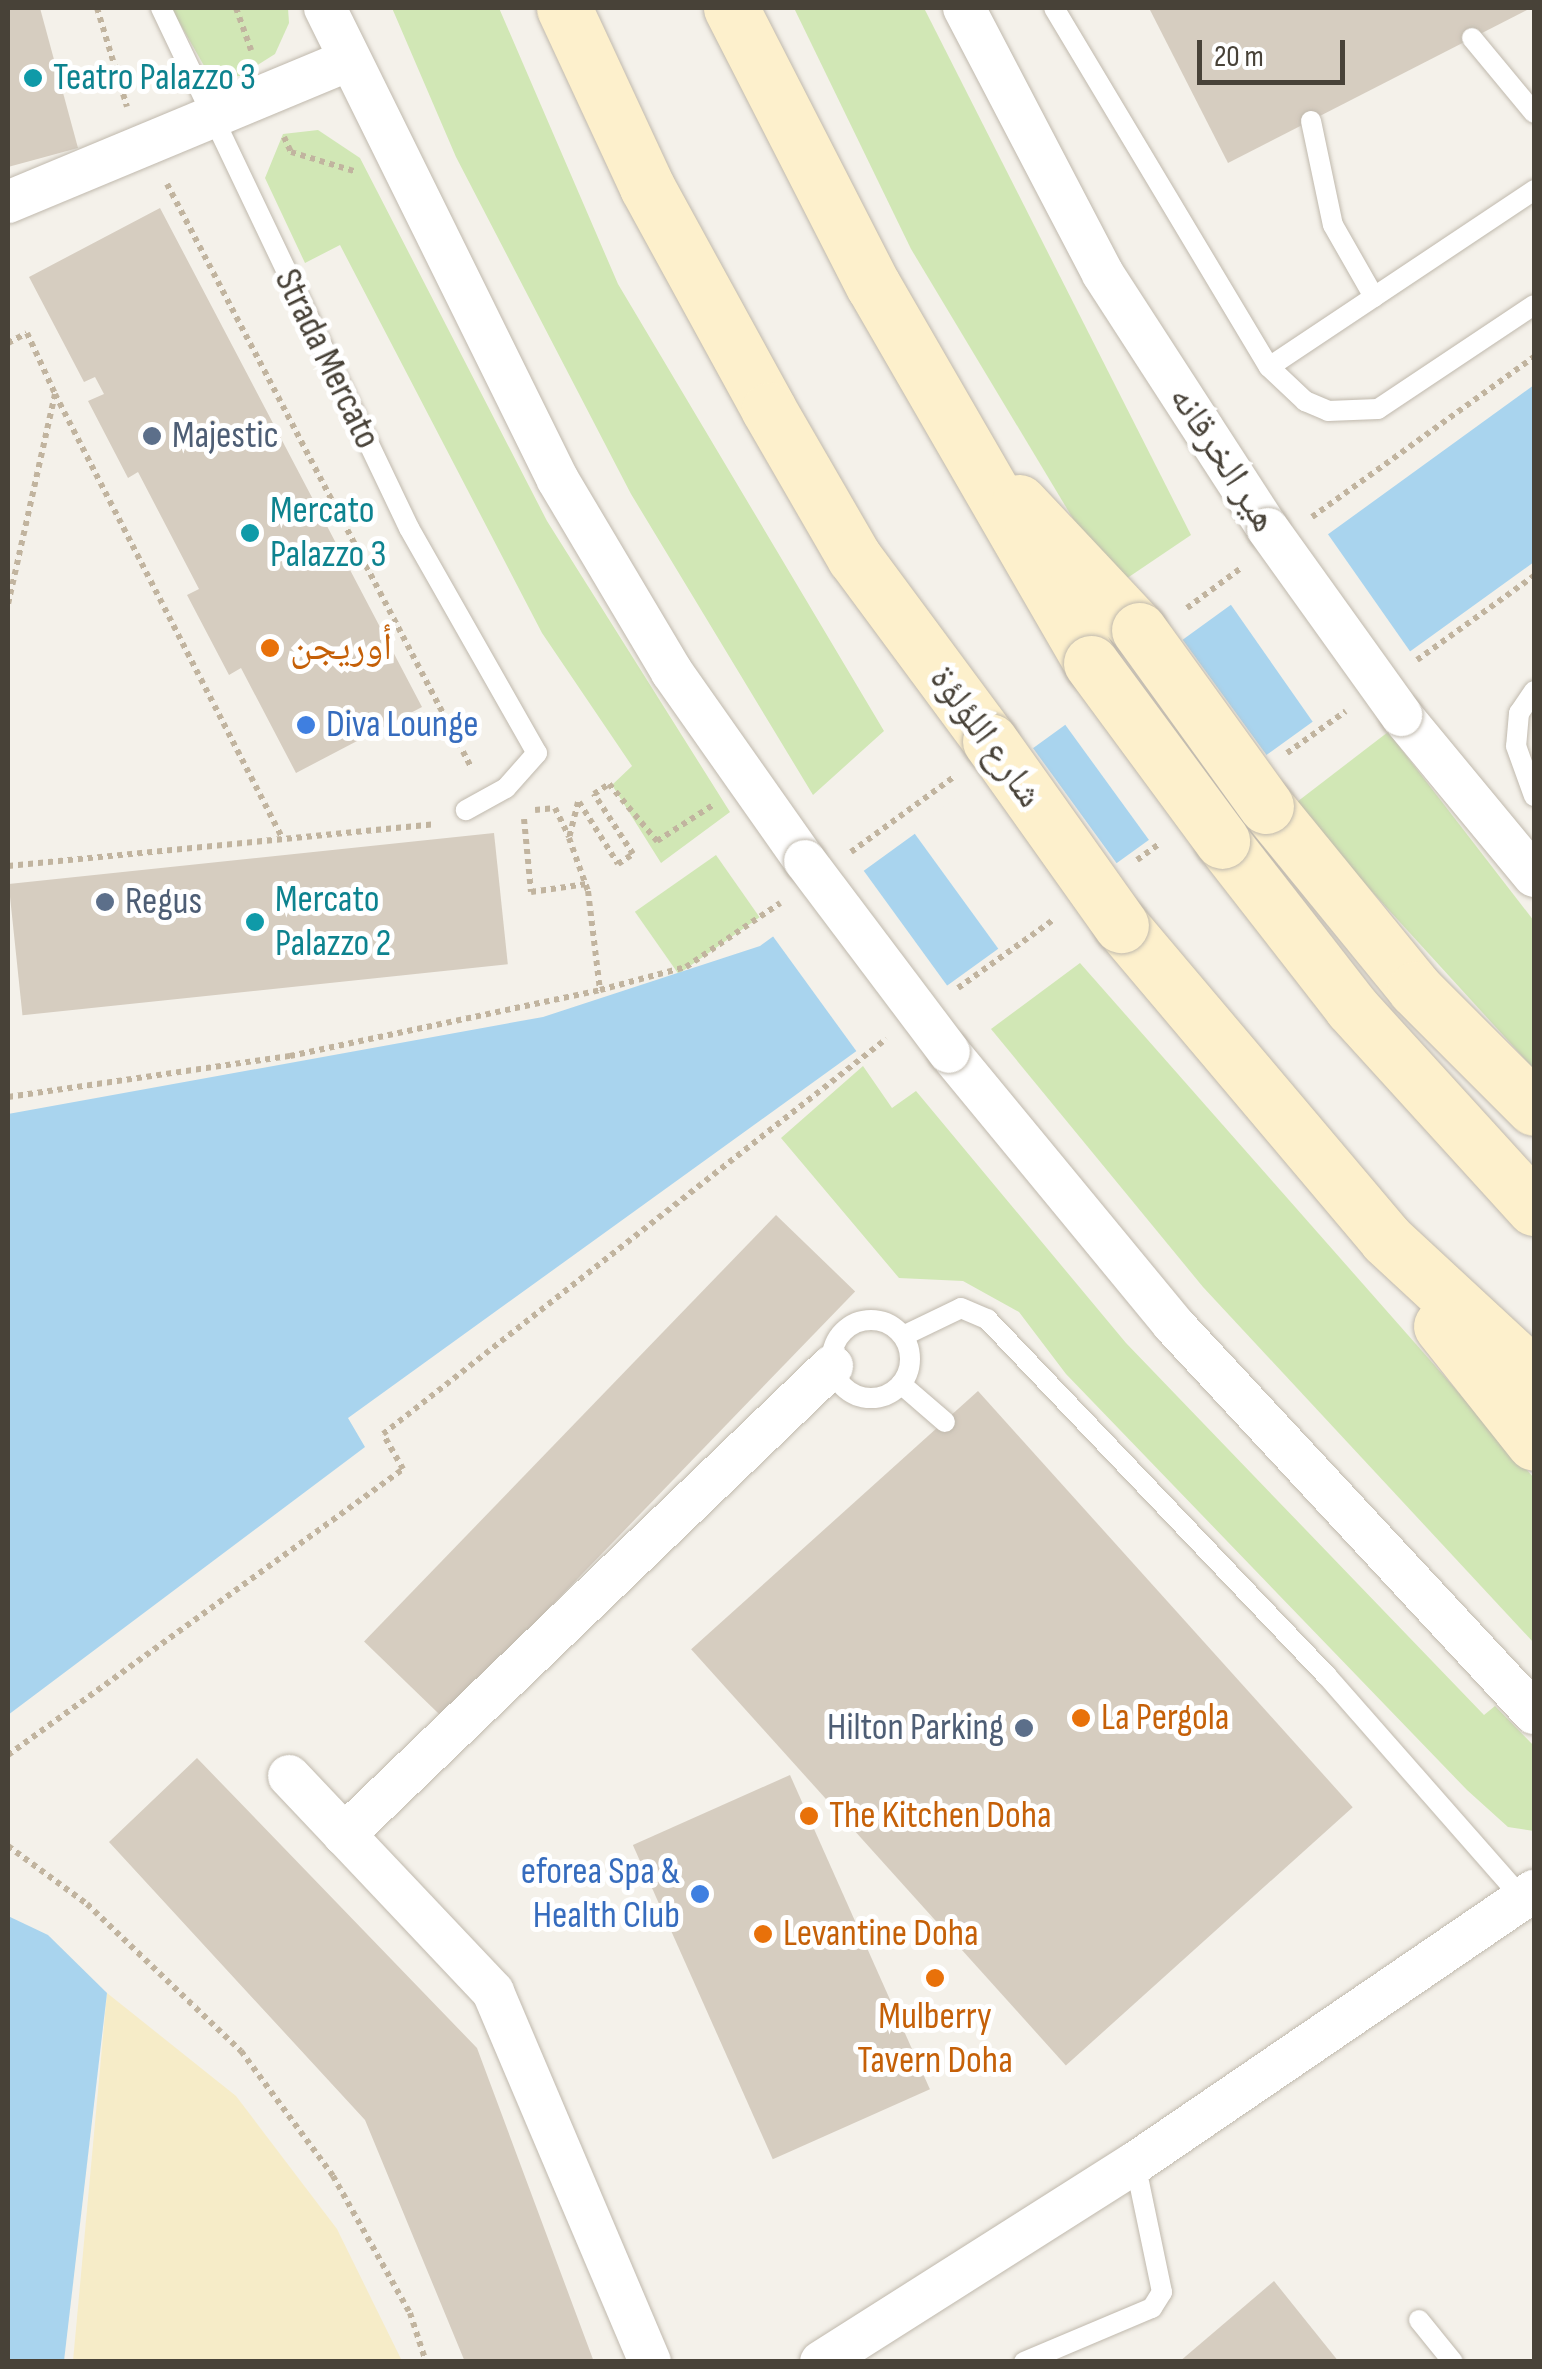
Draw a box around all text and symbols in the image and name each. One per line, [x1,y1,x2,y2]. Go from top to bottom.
scale bar [1202,20,1350,82]
text: 20 m [1214,39,1264,75]
place label: Teatro Palazzo 3 [53,55,256,101]
marker: Teatro Palazzo 3 [22,67,44,89]
street label: Strada Mercato [264,262,390,456]
street label: هير الخرقانه [1159,377,1287,541]
place label: Majestic [172,413,279,459]
marker: Majestic [141,425,163,447]
place label: Mercato Palazzo 3 [270,488,386,578]
marker: Mercato Palazzo 3 [239,522,261,544]
place label: أوريجن [290,625,392,671]
marker: أوريجن [259,637,281,659]
street label: شارع اللؤلؤة [919,657,1053,817]
place label: Diva Lounge [326,702,478,748]
marker: Diva Lounge [295,714,317,736]
place label: Mercato Palazzo 2 [275,877,391,966]
place label: Regus [125,879,202,925]
marker: Regus [94,891,116,913]
marker: Mercato Palazzo 2 [244,911,266,933]
place label: La Pergola [1101,1695,1229,1741]
place label: Hilton Parking [827,1705,1004,1751]
marker: La Pergola [1070,1707,1092,1729]
marker: Hilton Parking [1013,1717,1035,1739]
place label: The Kitchen Doha [829,1793,1052,1839]
marker: The Kitchen Doha [798,1805,820,1827]
place label: eforea Spa & Health Club [521,1849,680,1938]
marker: eforea Spa & Health Club [689,1883,711,1905]
place label: Levantine Doha [783,1911,979,1957]
marker: Levantine Doha [752,1923,774,1945]
marker: Mulberry Tavern Doha [924,1967,946,1989]
place label: Mulberry Tavern Doha [857,1994,1013,2084]

